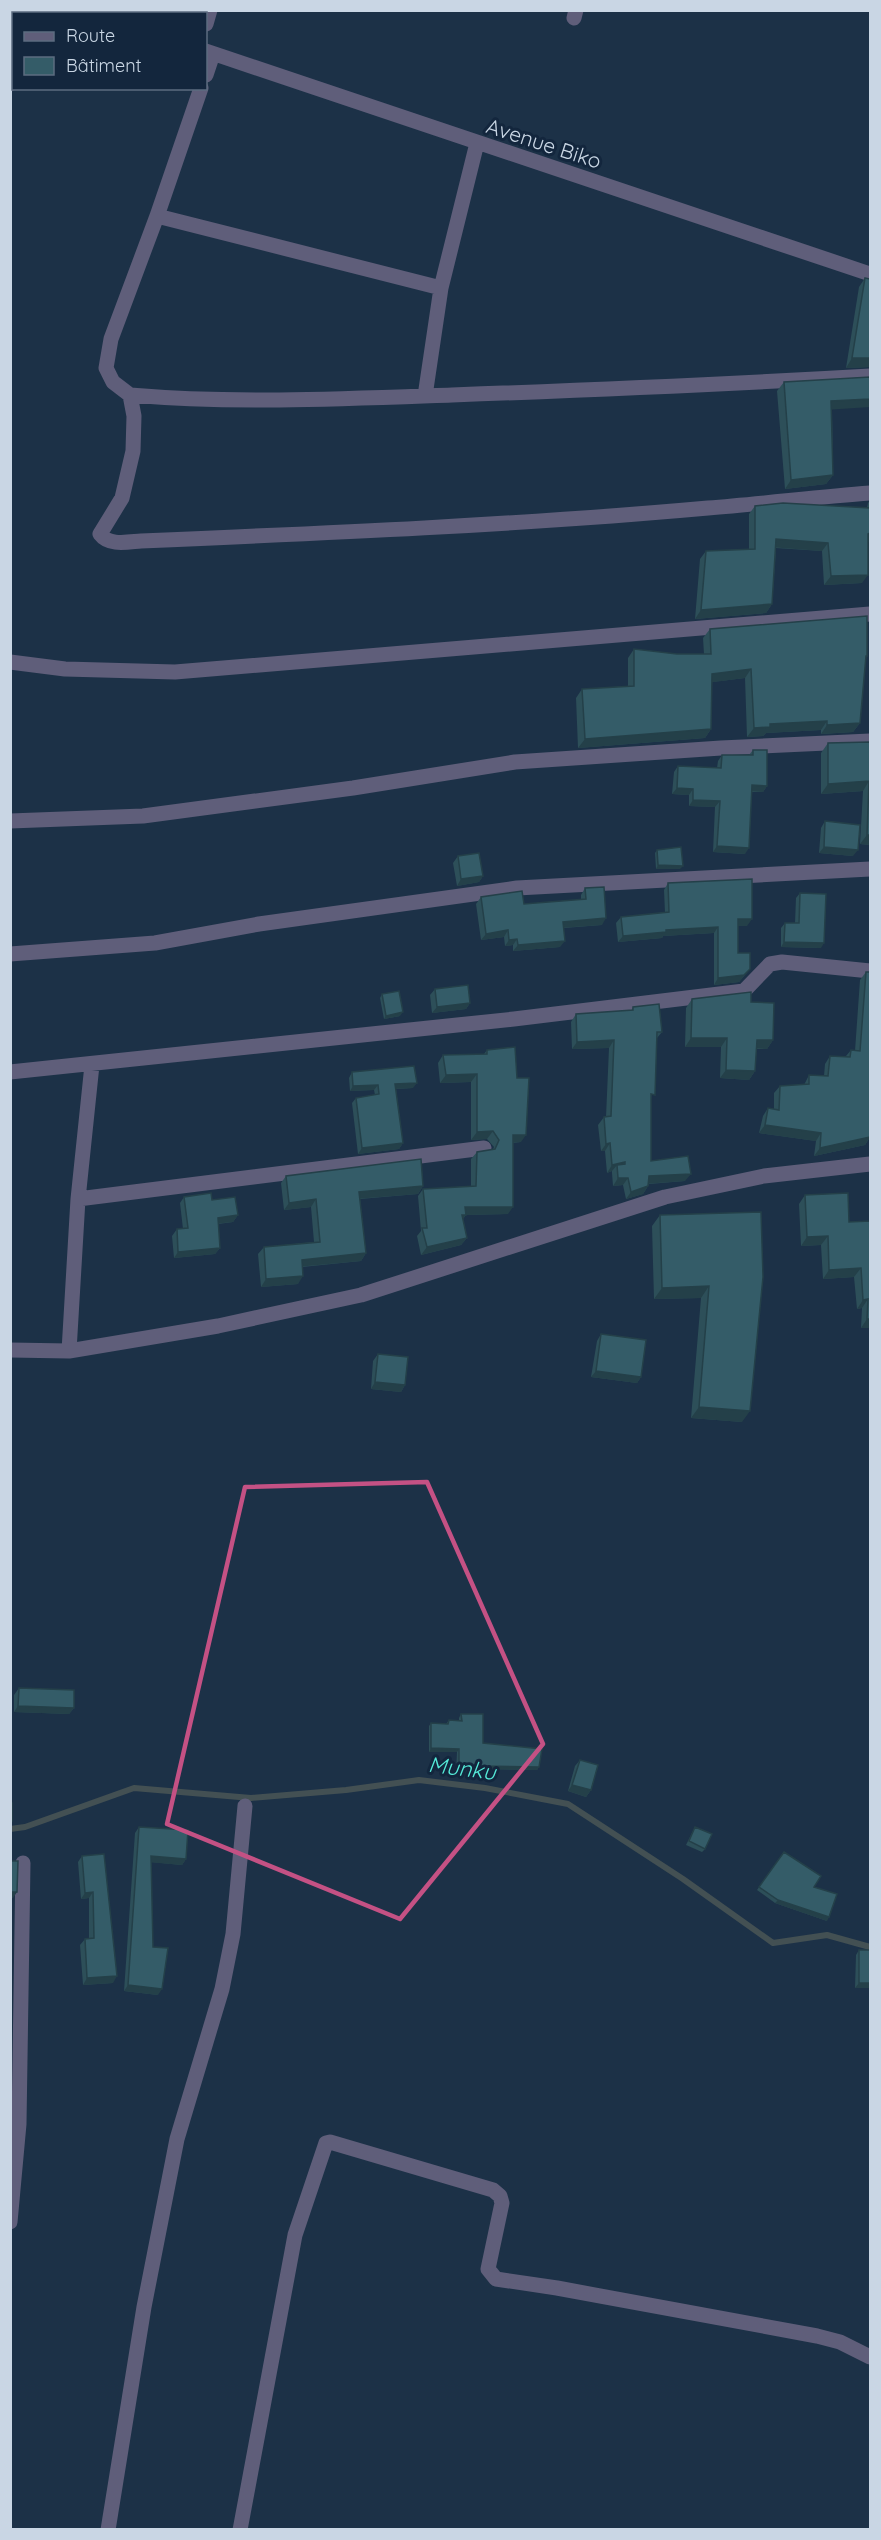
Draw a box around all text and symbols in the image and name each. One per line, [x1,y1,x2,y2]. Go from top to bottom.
legend [12,12,207,90]
text: Route [66,24,115,47]
text: Bâtiment [66,54,142,77]
street label: Avenue Biko [483,112,605,174]
water label: Munku [427,1750,499,1786]

